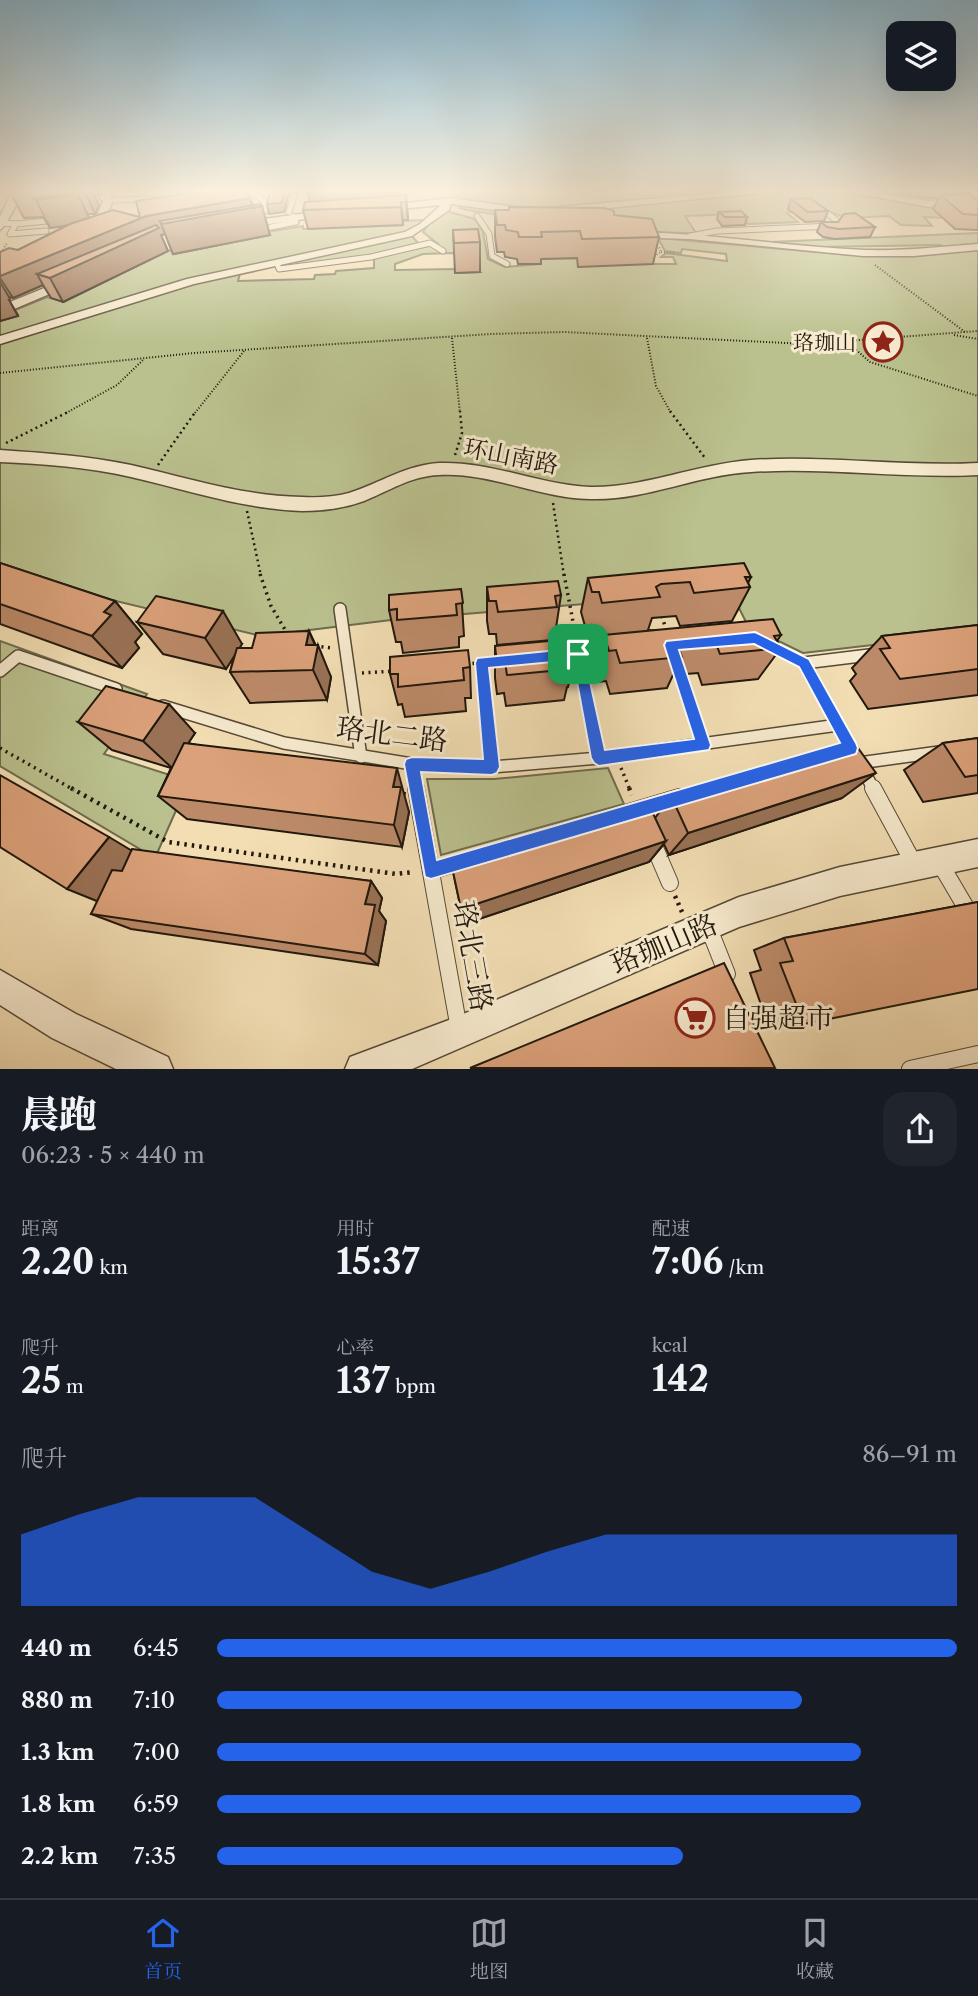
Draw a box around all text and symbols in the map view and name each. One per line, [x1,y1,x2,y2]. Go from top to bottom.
map controls [886,21,956,91]
button: layers [886,21,956,91]
place icon: 珞珈山 [862,321,904,363]
place label: 珞珈山 [793,330,856,355]
street label: 环山南路 [461,433,561,479]
pin [548,624,608,684]
icon: arrive [559,635,597,673]
street label: 珞北二路 [334,710,450,758]
street label: 珞北三路 [447,898,499,1014]
street label: 珞珈山路 [606,906,722,982]
supermarket icon: 自强超市 [674,997,716,1039]
place label: 自强超市 [722,1001,834,1035]
text: 晨跑 [21,1091,97,1138]
button: share [883,1092,957,1166]
text: 06:23 · 5 × 440 m [21,1141,205,1169]
text: 距离 [21,1217,59,1240]
text: 用时 [336,1217,374,1240]
text: 配速 [652,1217,690,1240]
text: 2.20 [21,1240,94,1283]
text: 15:37 [336,1240,420,1283]
text: 7:06 [652,1240,724,1283]
text: km [94,1256,128,1279]
text: /km [724,1256,764,1279]
text: kcal [652,1334,688,1357]
text: 爬升 [21,1336,59,1359]
text: 心率 [336,1336,374,1359]
text: 142 [652,1357,709,1400]
text: 25 [21,1359,61,1402]
text: 137 [336,1359,390,1402]
text: m [61,1375,84,1398]
text: bpm [390,1375,436,1398]
text: 86–91 m [862,1440,957,1468]
text: 爬升 [21,1444,67,1472]
text: 440 m [21,1634,92,1662]
text: 6:45 [133,1634,179,1662]
text: 880 m [21,1686,93,1714]
text: 7:10 [133,1686,175,1714]
text: 1.3 km [21,1738,95,1766]
text: 7:00 [133,1738,180,1766]
text: 1.8 km [21,1790,96,1818]
text: 6:59 [133,1790,179,1818]
text: 2.2 km [21,1842,98,1870]
text: 7:35 [133,1842,176,1870]
tab: 首页 [144,1914,182,1983]
tab: 地图 [470,1914,508,1983]
tab: 收藏 [796,1914,834,1983]

